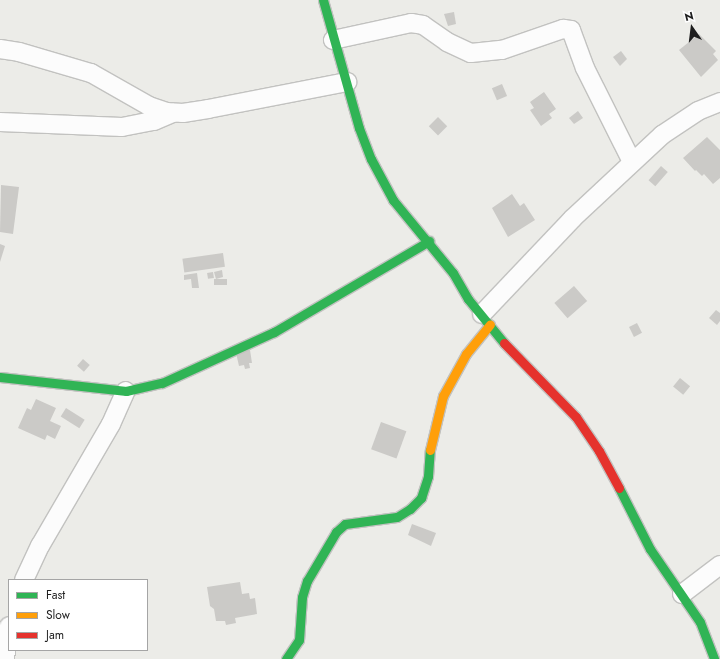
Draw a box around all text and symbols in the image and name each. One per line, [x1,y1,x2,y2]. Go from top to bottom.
north arrow [672,8,712,48]
text: N [683,8,695,25]
legend [8,579,148,651]
text: Fast [46,586,65,604]
text: Slow [46,606,70,624]
text: Jam [46,626,64,644]

